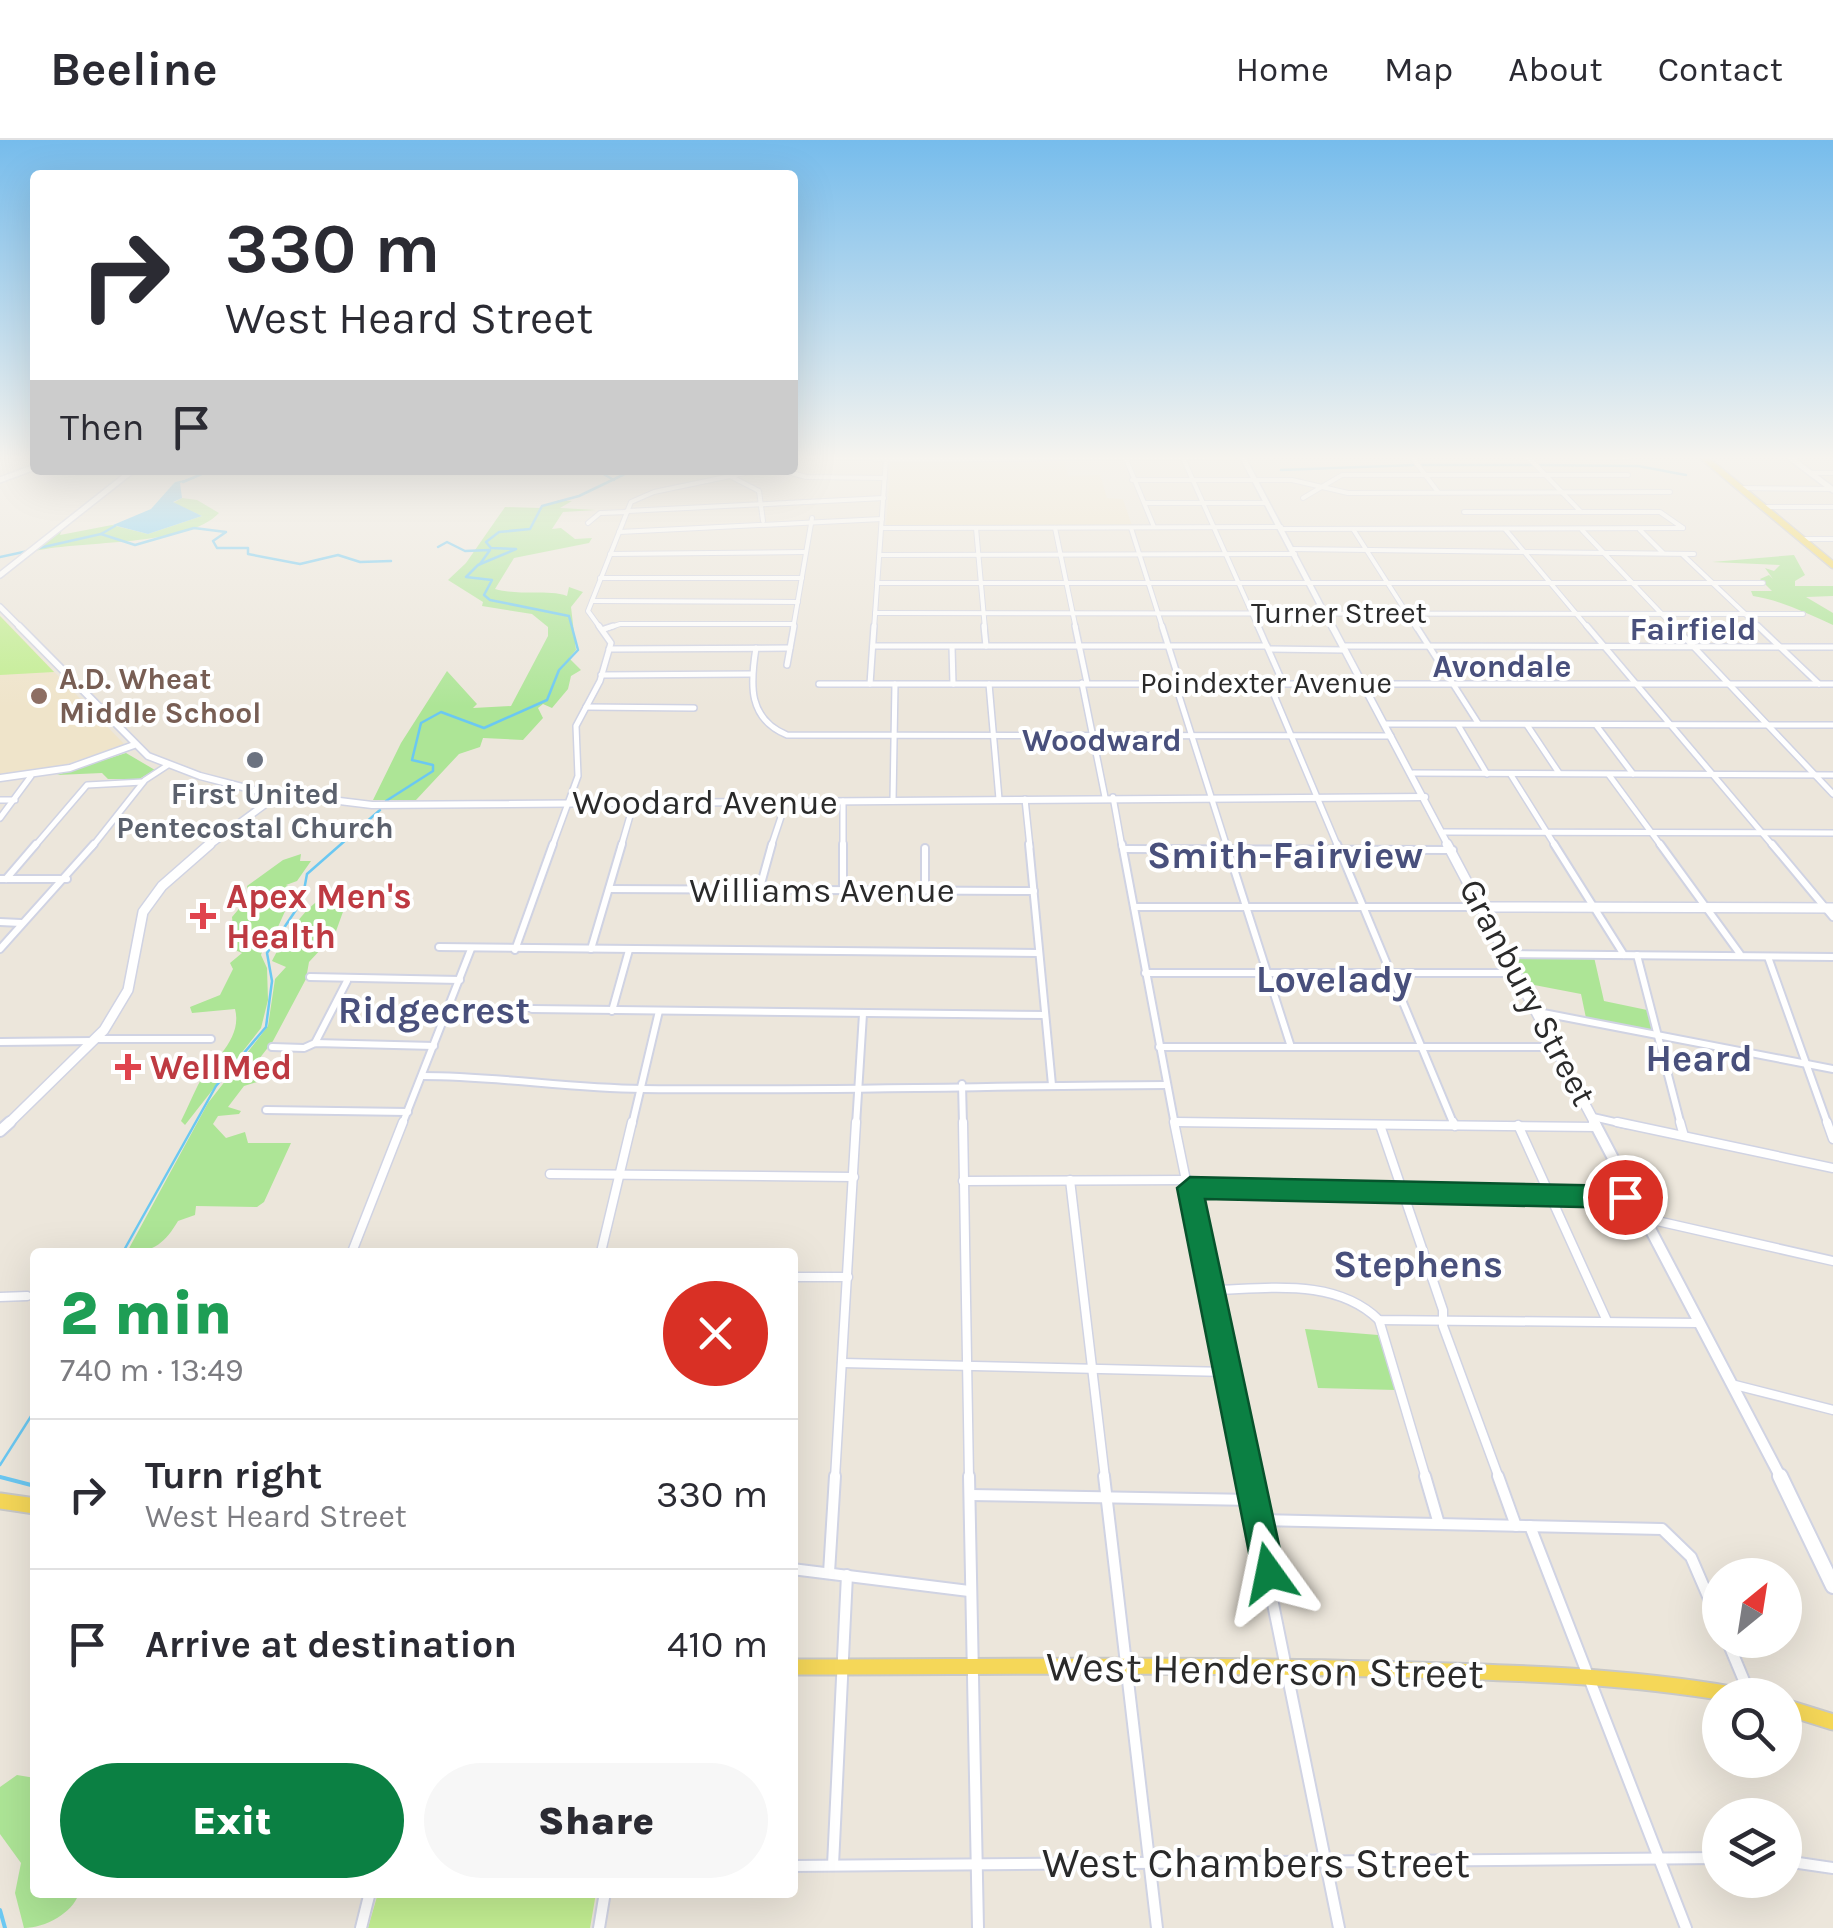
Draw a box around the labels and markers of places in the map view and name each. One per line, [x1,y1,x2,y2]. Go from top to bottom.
place label: A.D. Wheat Middle School [59,661,261,731]
marker: A.D. Wheat Middle School [28,685,50,707]
marker: First United Pentecostal Church [244,749,266,771]
place label: First United Pentecostal Church [116,776,394,846]
place label: Apex Men's Health [226,876,412,957]
marker: Apex Men's Health [190,903,216,929]
place label: WellMed [150,1047,292,1088]
marker: WellMed [115,1054,141,1080]
pin [1583,1155,1668,1240]

